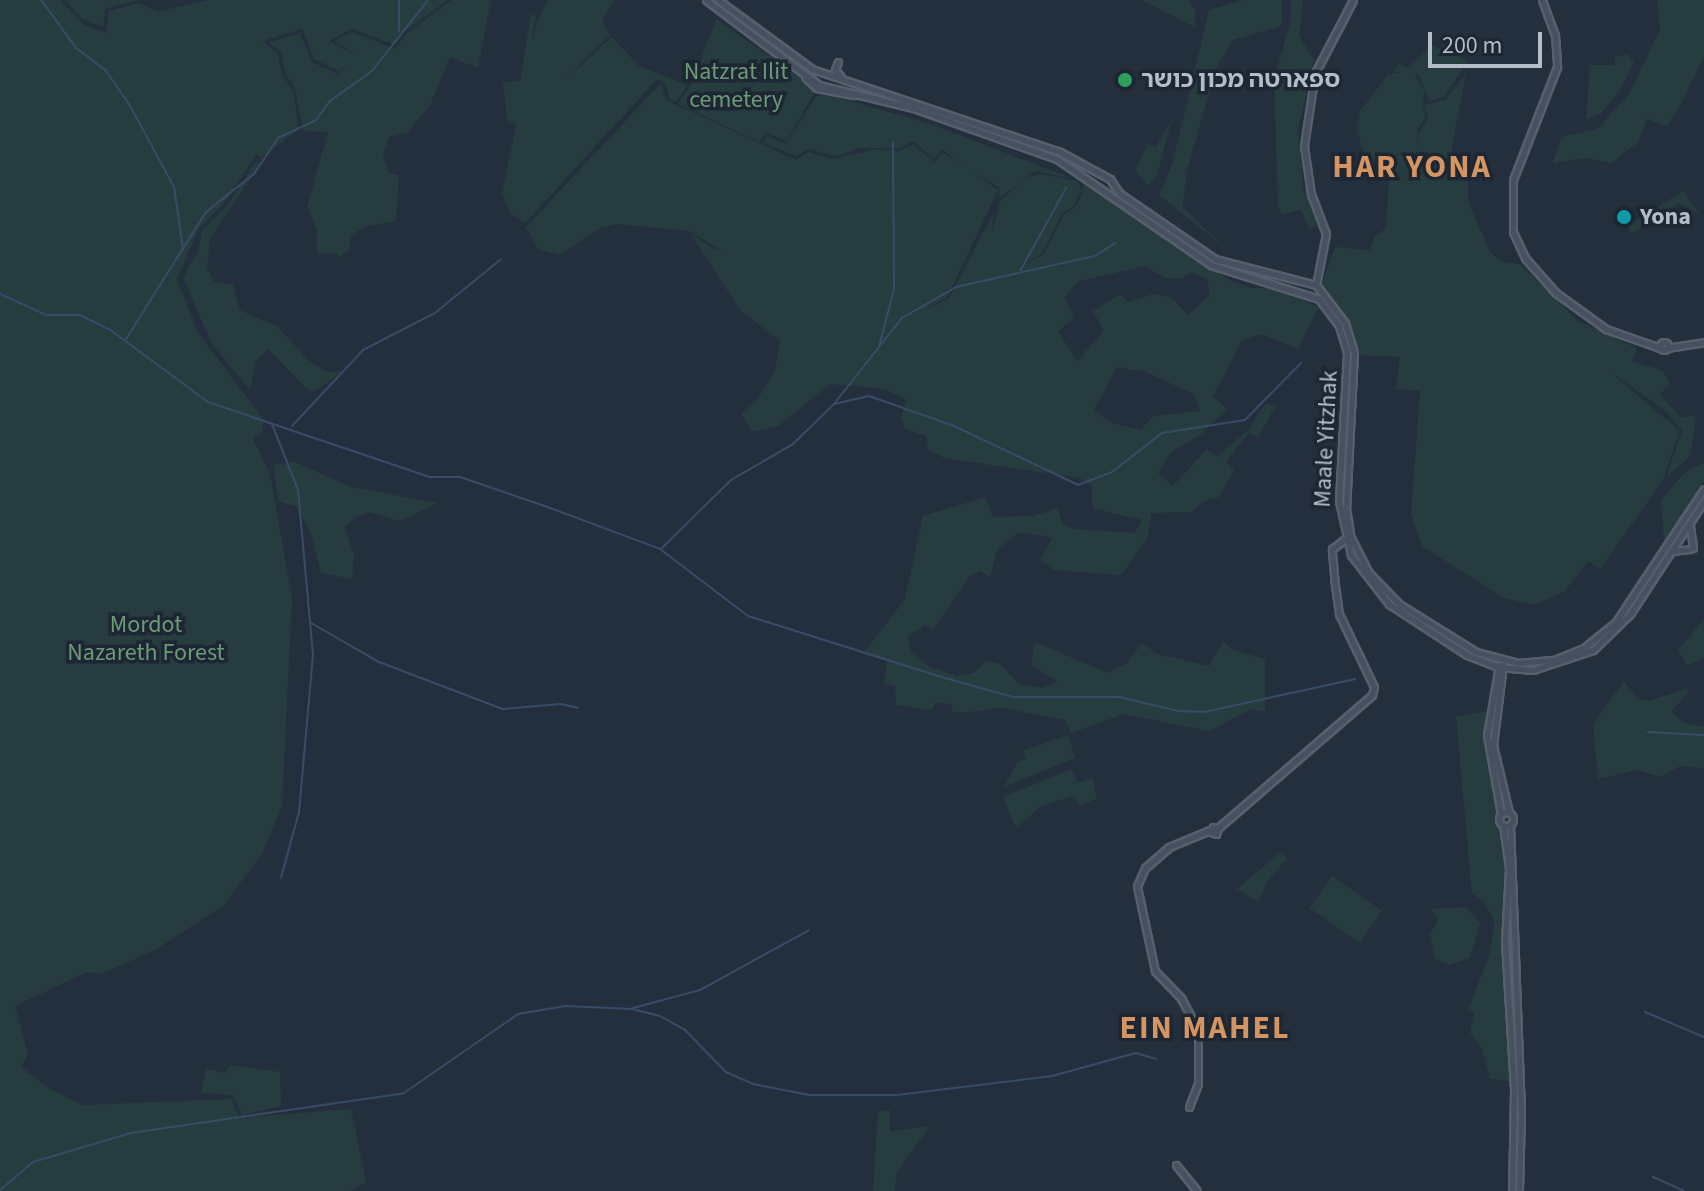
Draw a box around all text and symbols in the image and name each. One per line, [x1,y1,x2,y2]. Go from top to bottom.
scale bar [1432,16,1546,66]
text: 200 m [1442,28,1502,63]
park label: Natzrat Ilit cemetery [684,58,788,114]
place label: ספארטה מכון כושר [1141,66,1340,94]
marker: ספארטה מכון כושר [1116,71,1134,89]
district label: HAR YONA [1332,148,1492,186]
place label: Yona [1640,203,1691,231]
marker: Yona [1615,208,1633,226]
street label: Maale Yitzhak [1308,370,1344,508]
park label: Mordot Nazareth Forest [67,611,225,667]
district label: EIN MAHEL [1119,1009,1291,1047]

